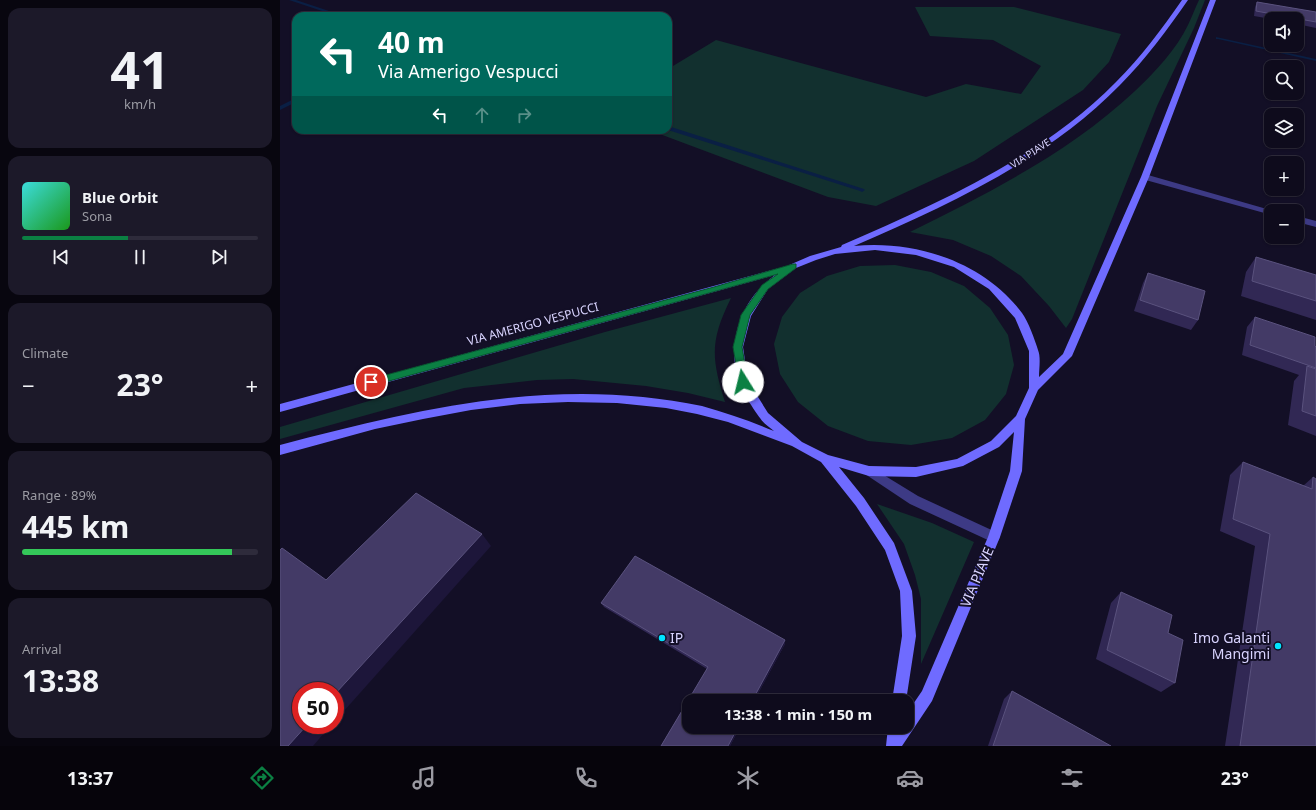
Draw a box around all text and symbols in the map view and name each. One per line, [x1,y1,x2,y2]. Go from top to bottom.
map controls [1264,12,1304,244]
button: sound [1264,12,1304,52]
text: 40 m [378,23,445,61]
icon: left [312,28,364,80]
text: 41 [110,33,170,104]
text: Via Amerigo Vespucci [378,59,559,83]
button: search [1264,60,1304,100]
text: km/h [124,95,156,113]
icon: left [429,104,451,126]
icon: ahead [471,104,493,126]
icon: right [513,104,535,126]
button: layers [1264,108,1304,148]
street label: VIA PIAVE [1007,135,1053,171]
button: + [1264,156,1304,196]
text: Blue Orbit [82,187,158,207]
button: − [1264,204,1304,244]
text: Sona [82,207,112,225]
icon: previous [50,246,72,268]
icon: pause [129,246,151,268]
icon: next [208,246,230,268]
street label: VIA AMERIGO VESPUCCI [465,298,601,349]
text: Climate [22,344,68,362]
position arrow [722,361,764,403]
text: 23° [116,364,164,405]
pin [354,365,388,399]
text: − [22,370,35,400]
text: + [245,370,258,400]
icon: arrive [360,371,382,393]
text: Range · 89% [22,486,97,504]
text: 445 km [22,506,129,547]
street label: VIA PIAVE [955,544,998,610]
place label: IP [670,628,683,647]
place label: Imo Galanti Mangimi [1193,628,1270,663]
marker: IP [657,633,667,643]
text: Arrival [22,640,62,658]
marker: Imo Galanti Mangimi [1273,641,1283,651]
text: 13:38 [22,660,99,701]
speed limit sign: 50 [292,682,344,734]
text: 13:38 · 1 min · 150 m [724,704,872,724]
icon: directions [248,764,276,792]
icon: music [410,764,438,792]
icon: phone [572,764,600,792]
icon: climate [734,764,762,792]
icon: car [896,764,924,792]
icon: filters [1058,764,1086,792]
text: 13:37 [67,766,113,790]
text: 23° [1221,766,1249,790]

